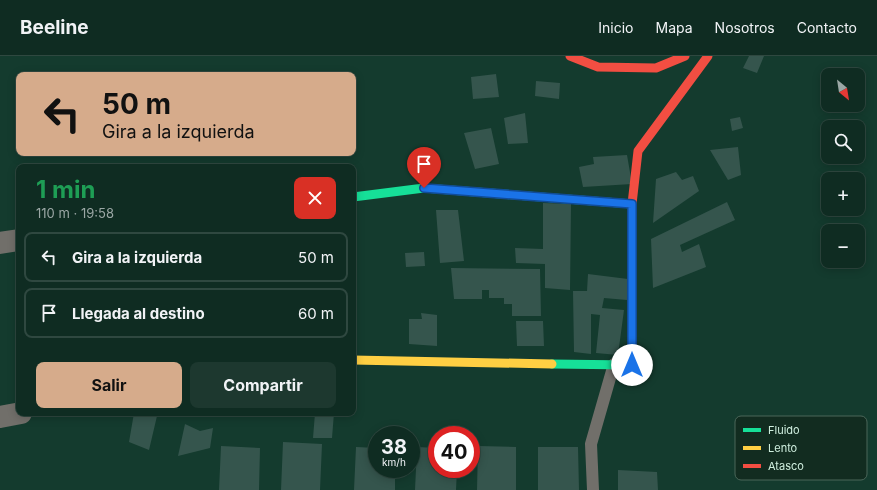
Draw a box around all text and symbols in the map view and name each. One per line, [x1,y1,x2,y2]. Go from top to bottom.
text: Beeline [20,16,89,39]
text: Inicio [598,19,634,36]
text: Mapa [656,19,693,36]
text: Nosotros [715,19,775,36]
text: Contacto [797,19,857,36]
north arrow [821,68,865,112]
map controls [821,68,865,268]
text: 50 m [102,87,171,121]
icon: left [36,88,88,140]
button: search [821,120,865,164]
text: Gira a la izquierda [102,121,255,142]
pin [407,147,441,188]
icon: arrive [413,153,435,175]
button: + [821,172,865,216]
text: 1 min [36,175,95,204]
button: close [294,177,336,219]
text: 110 m · 19:58 [36,205,114,221]
button: − [821,224,865,268]
icon: left [38,246,60,268]
text: Gira a la izquierda [72,248,202,267]
text: 50 m [298,248,334,267]
icon: arrive [38,302,60,324]
text: Llegada al destino [72,304,205,323]
text: 60 m [298,304,334,323]
position arrow [611,344,653,386]
button: Salir [36,362,182,408]
button: Compartir [190,362,336,408]
legend [735,416,867,480]
text: Fluido [768,423,800,437]
speed limit sign: 40 [428,426,480,478]
text: 38 [381,435,407,459]
text: Lento [768,441,798,455]
text: km/h [382,456,406,468]
text: Atasco [768,459,804,473]

